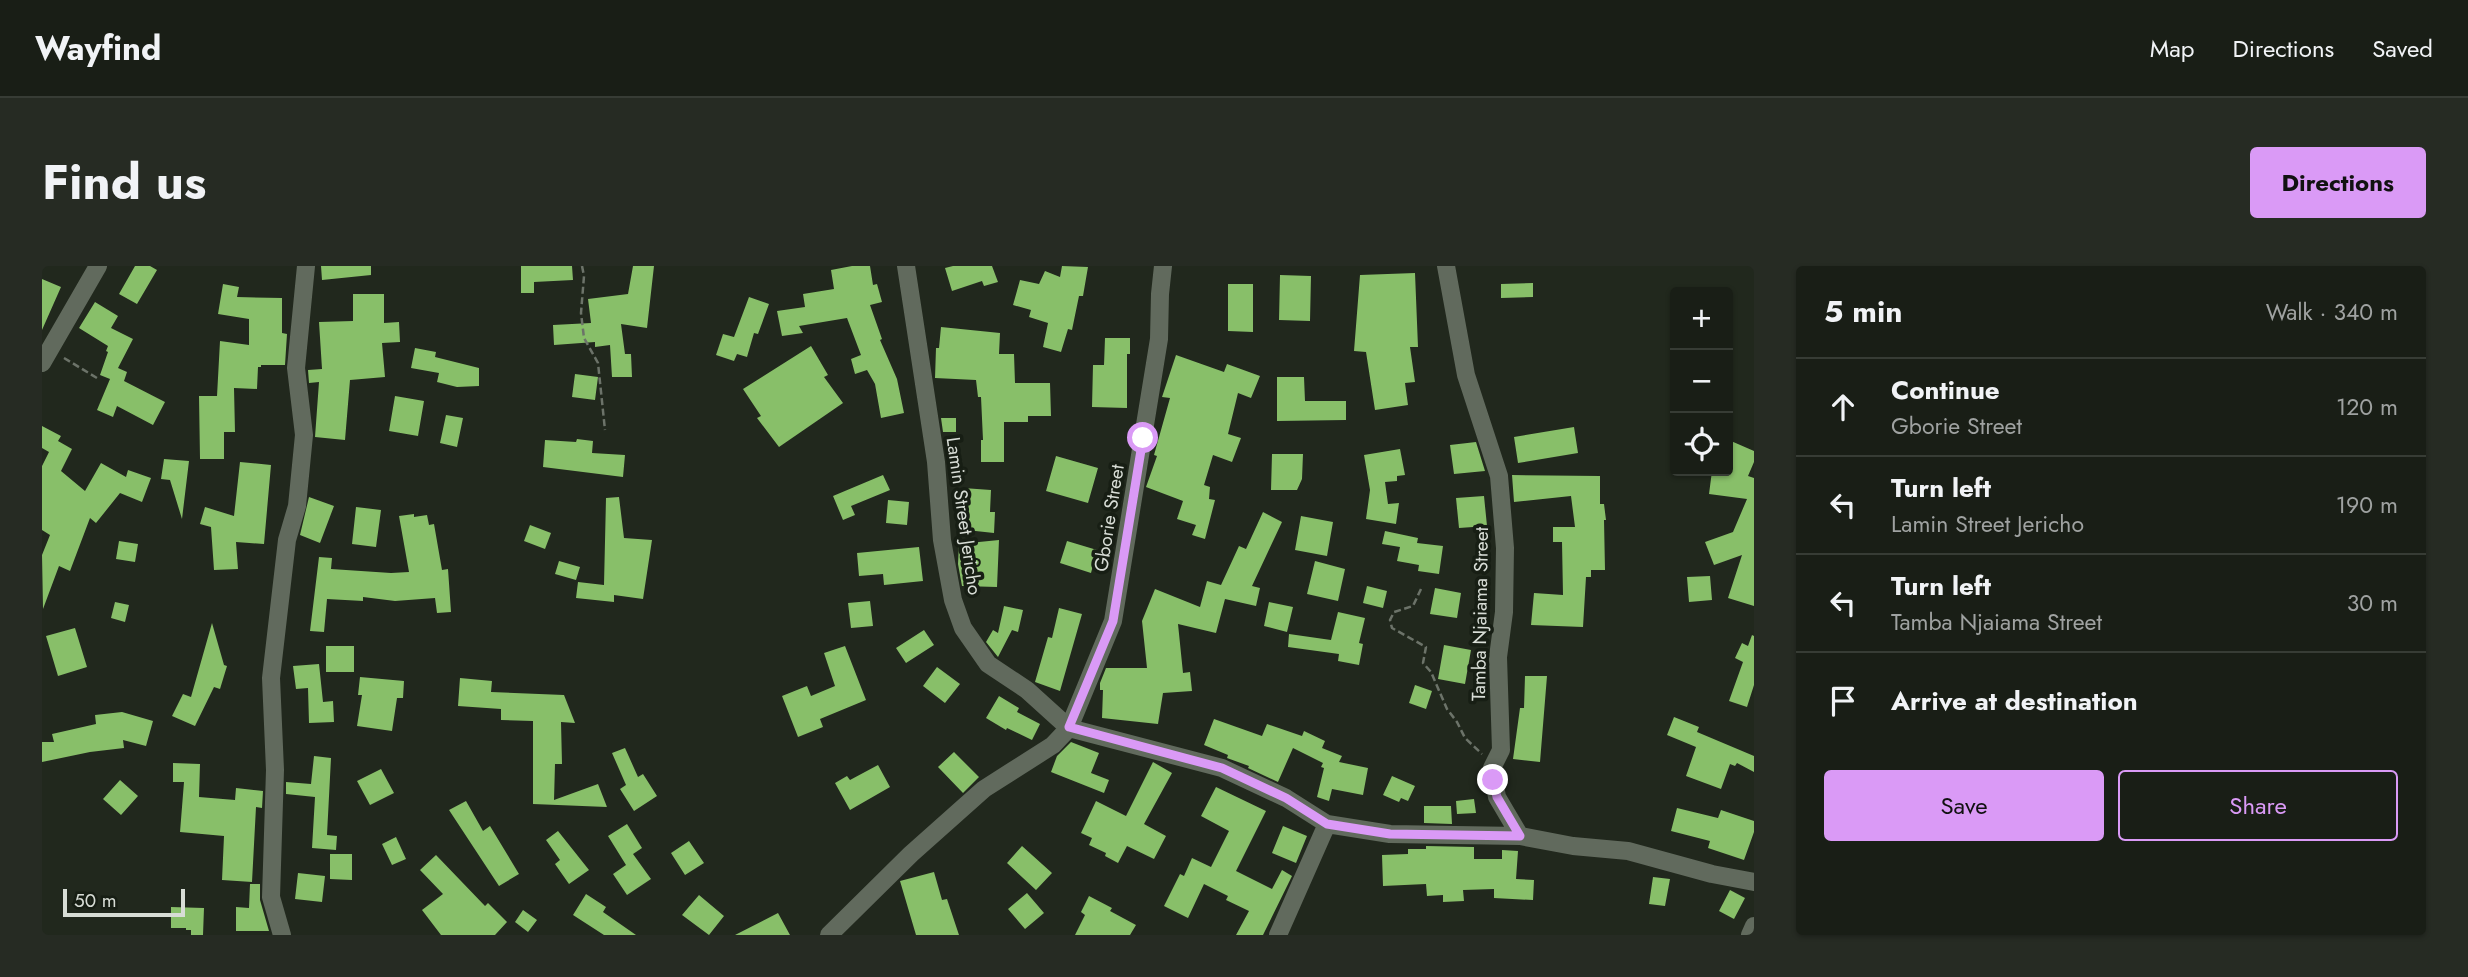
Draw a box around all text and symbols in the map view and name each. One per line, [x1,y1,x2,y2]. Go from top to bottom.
text: Wayfind [35,25,161,72]
text: Map [2150,31,2195,66]
text: Directions [2233,31,2334,66]
text: Saved [2372,31,2433,66]
text: Find us [42,147,206,217]
button: Directions [2250,147,2426,218]
map controls [1670,287,1733,476]
button: + [1670,287,1733,350]
text: 5 min [1824,290,1902,333]
text: Walk · 340 m [2266,295,2398,329]
button: − [1670,350,1733,413]
text: Continue [1891,371,2000,409]
icon: ahead [1824,388,1862,426]
text: 120 m [2336,390,2398,424]
text: Gborie Street [1891,409,2022,443]
button: locate [1670,413,1733,476]
route start [1127,422,1158,453]
street label: Lamin Street Jericho [940,435,988,597]
street label: Gborie Street [1087,462,1131,574]
text: Turn left [1891,469,1991,507]
icon: left [1824,486,1862,524]
text: 190 m [2336,488,2398,522]
text: Lamin Street Jericho [1891,507,2084,541]
street label: Tamba Njaiama Street [1465,526,1495,701]
text: Turn left [1891,567,1991,605]
icon: left [1824,584,1862,622]
text: 30 m [2347,586,2398,620]
text: Tamba Njaiama Street [1891,605,2102,639]
icon: arrive [1824,682,1862,720]
text: Arrive at destination [1891,682,2138,720]
route end [1477,764,1508,795]
button: Save [1824,770,2104,841]
button: Share [2118,770,2398,841]
scale bar [63,886,186,918]
text: 50 m [74,887,117,914]

